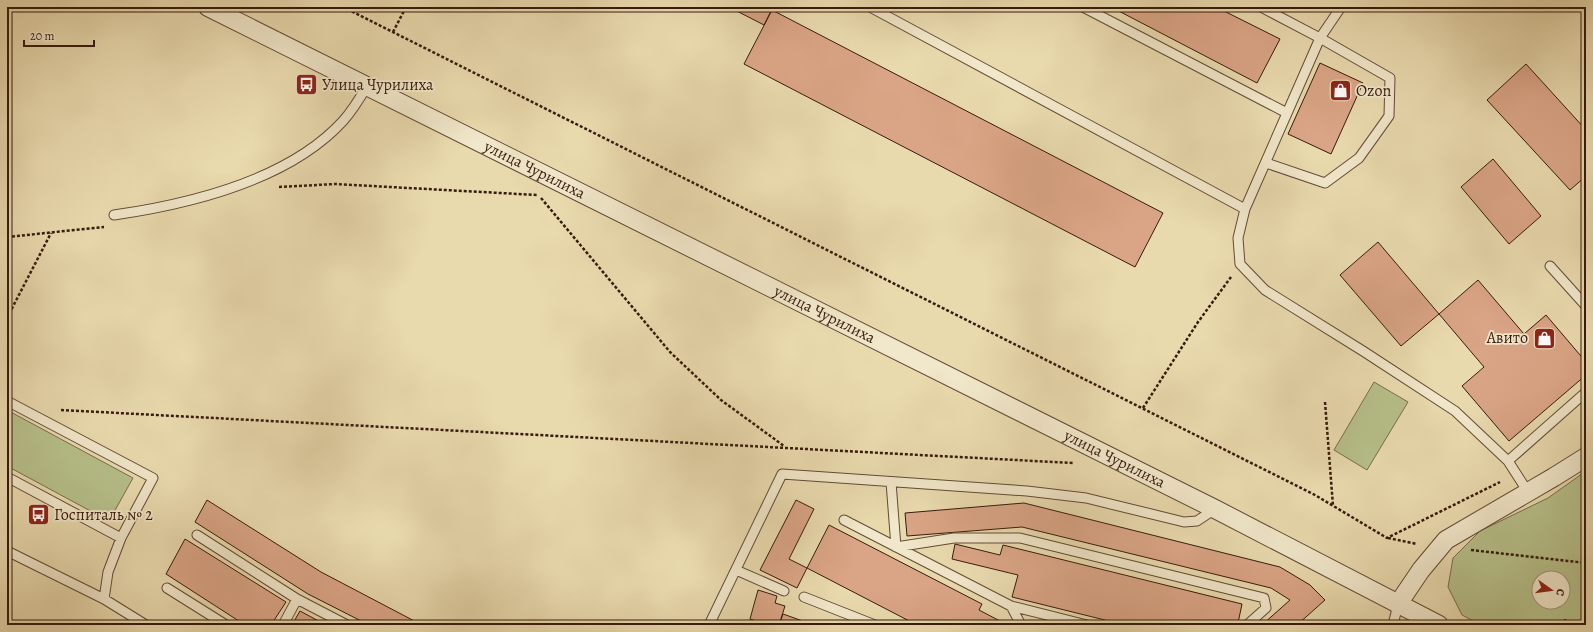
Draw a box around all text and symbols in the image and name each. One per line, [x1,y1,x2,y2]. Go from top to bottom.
scale bar [24,22,94,48]
text: 20 m [30,28,54,44]
bus stop icon: Улица Чурилиха [293,72,319,98]
place label: Улица Чурилиха [322,74,434,96]
shop icon: Ozon [1328,78,1354,104]
place label: Ozon [1356,80,1391,102]
street label: улица Чурилиха [479,135,590,205]
street label: улица Чурилиха [769,279,880,349]
shop icon: Авито [1531,325,1557,351]
place label: Авито [1486,327,1528,349]
street label: улица Чурилиха [1059,424,1169,494]
bus stop icon: Госпиталь № 2 [26,502,52,528]
place label: Госпиталь № 2 [54,504,153,526]
north arrow [1531,570,1571,610]
text: С [1552,587,1568,598]

